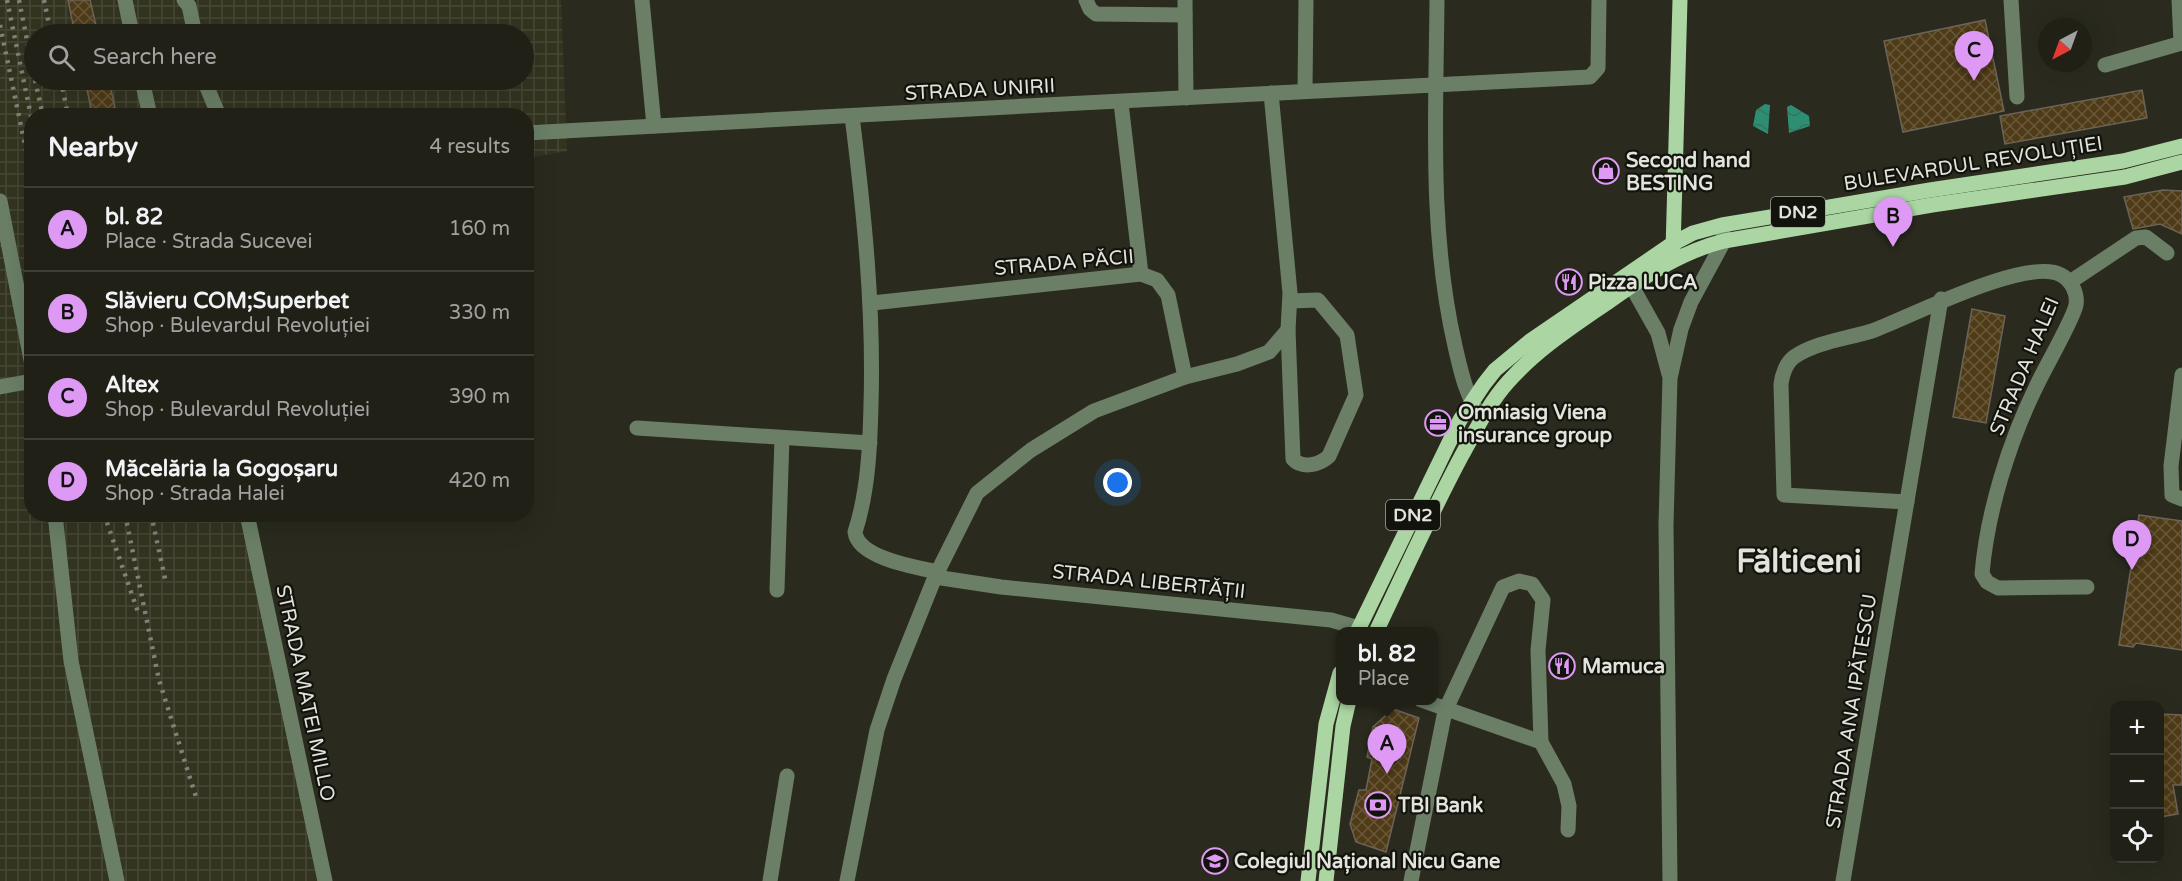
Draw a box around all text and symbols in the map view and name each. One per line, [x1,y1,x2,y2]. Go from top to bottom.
north arrow [2038,18,2092,72]
search box [24,24,534,90]
pin: C [1954,32,1994,81]
icon: search [45,41,78,74]
text: Search here [93,44,217,70]
street label: STRADA UNIRII [904,74,1056,106]
text: Nearby [48,132,138,163]
street label: BULEVARDUL REVOLUȚIEI [1842,132,2104,196]
text: 4 results [430,135,510,159]
place label: Second hand BESTING [1626,149,1751,196]
shop icon: Second hand BESTING [1591,156,1621,186]
road number: DN2 [1771,197,1825,227]
pin: B [1874,198,1912,247]
text: bl. 82 [105,204,163,230]
text: A [60,217,75,241]
text: 160 m [449,217,510,241]
text: Place · Strada Sucevei [105,230,312,254]
street label: STRADA PĂCII [993,244,1135,281]
restaurant icon: Pizza LUCA [1554,267,1584,297]
place label: Pizza LUCA [1588,271,1698,295]
text: Slăvieru COM;Superbet [105,288,349,314]
street label: STRADA HALEI [1985,294,2065,439]
text: B [61,301,74,325]
text: 330 m [449,301,510,325]
text: Shop · Bulevardul Revoluției [105,314,370,338]
text: Altex [105,372,159,398]
text: C [61,385,74,409]
text: 390 m [449,385,510,409]
text: Shop · Bulevardul Revoluției [105,398,370,422]
place label: Omniasig Viena insurance group [1458,401,1612,448]
office icon: Omniasig Viena insurance group [1423,408,1453,438]
text: Măcelăria la Gogoșaru [105,456,338,482]
your location [1103,468,1132,497]
text: D [60,469,75,493]
text: 420 m [449,469,510,493]
text: Shop · Strada Halei [105,482,285,506]
road number: DN2 [1386,500,1440,530]
pin: D [2112,520,2152,570]
district label: Fălticeni [1736,543,1862,581]
street label: STRADA LIBERTĂȚII [1051,559,1247,604]
street label: STRADA MATEI MILLO [270,583,340,804]
street label: STRADA ANA IPĂTESCU [1821,592,1882,830]
popup [1336,627,1438,705]
text: bl. 82 [1358,641,1416,667]
restaurant icon: Mamuca [1547,651,1577,681]
place label: Mamuca [1582,655,1665,679]
text: Place [1358,667,1409,691]
map controls [2110,701,2164,863]
button: + [2110,701,2164,755]
pin: A [1368,724,1406,774]
button: − [2110,755,2164,809]
bank icon: TBI Bank [1363,790,1393,820]
place label: TBI Bank [1397,794,1483,818]
button: locate [2110,809,2164,863]
school or university icon: Colegiul Național Nicu Gane [1200,846,1230,876]
place label: Colegiul Național Nicu Gane [1234,850,1500,874]

